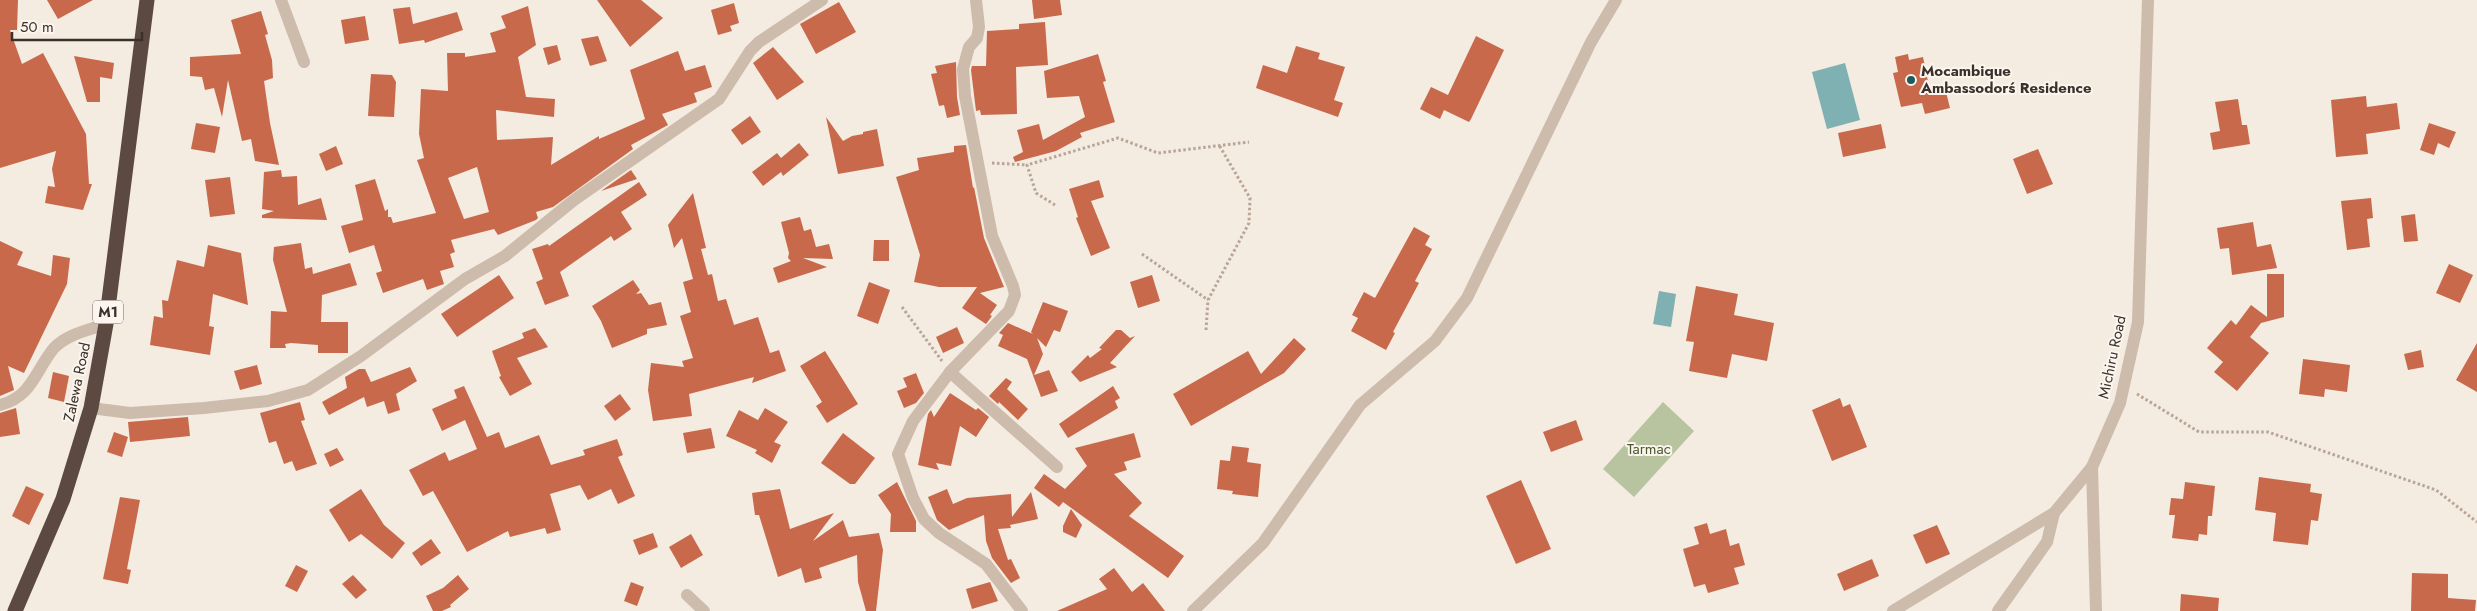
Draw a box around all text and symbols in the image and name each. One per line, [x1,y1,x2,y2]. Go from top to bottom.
scale bar [12,10,142,42]
text: 50 m [20,16,54,38]
place label: Mocambique Ambassodorś Residence [1920,60,2092,99]
marker: Mocambique Ambassodorś Residence [1905,74,1917,86]
road number: M1 [93,300,123,324]
street label: Michiru Road [2092,313,2132,401]
street label: Zalewa Road [58,340,96,424]
park label: Tarmac [1627,438,1671,460]

